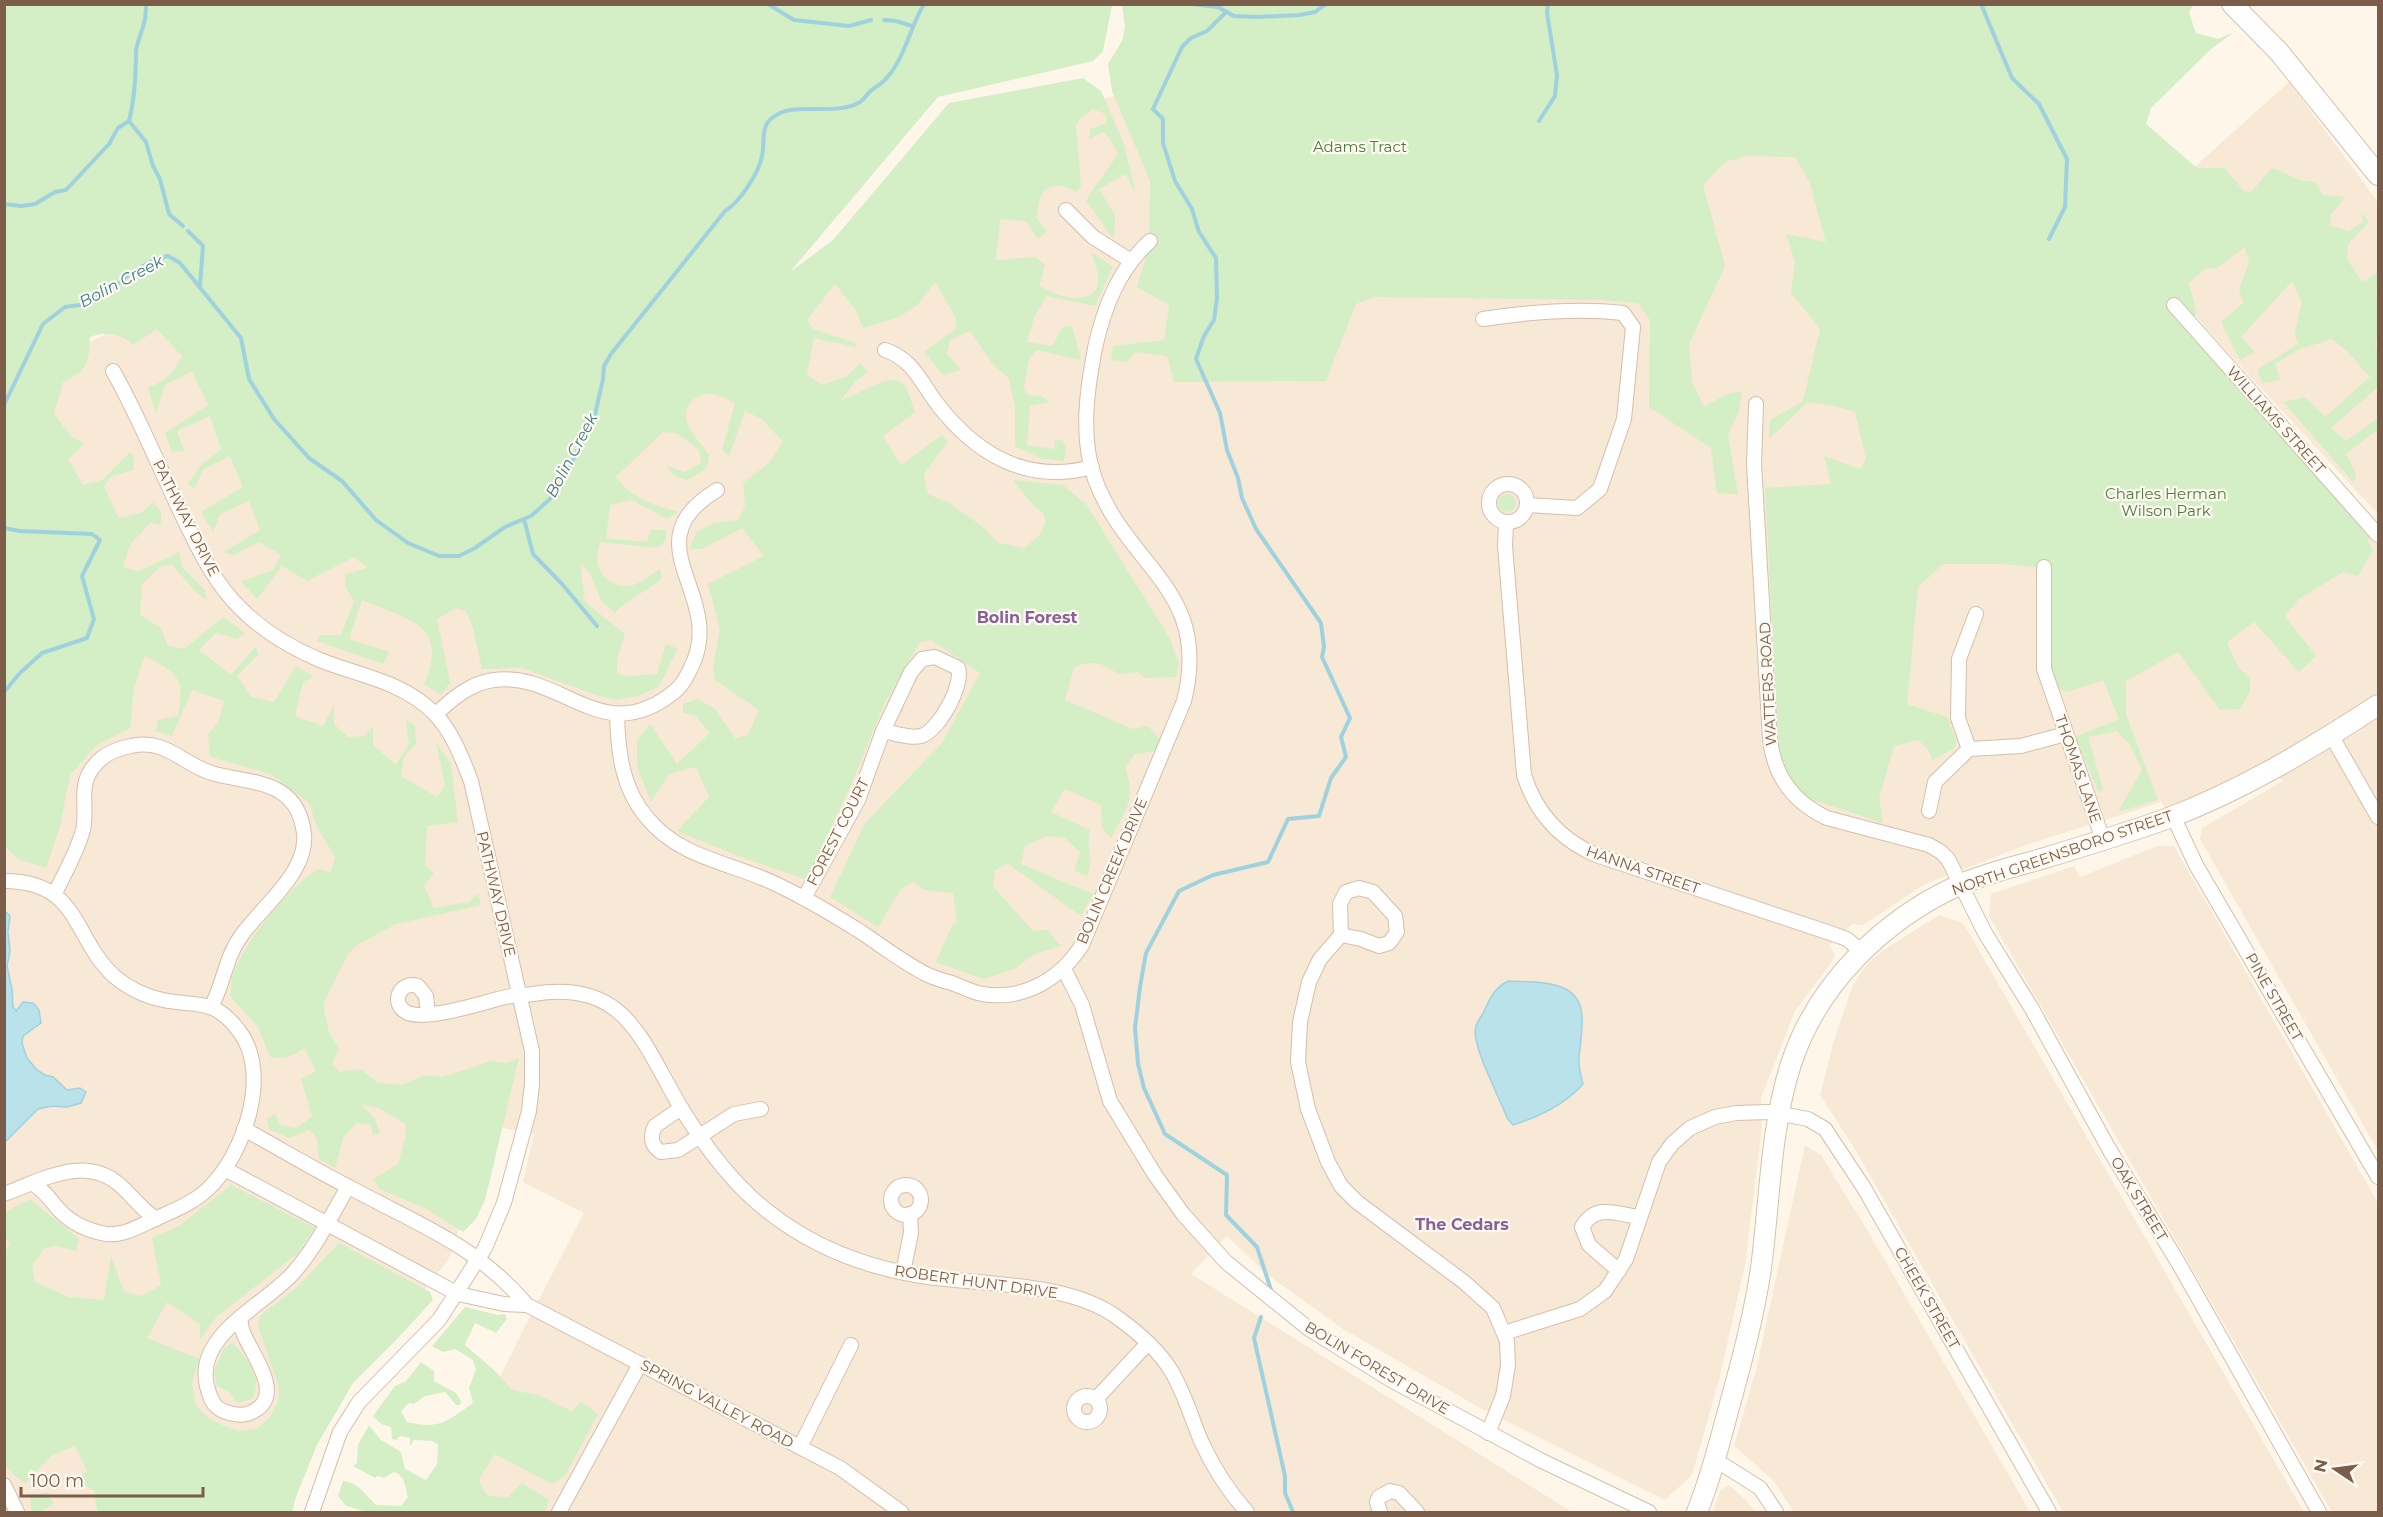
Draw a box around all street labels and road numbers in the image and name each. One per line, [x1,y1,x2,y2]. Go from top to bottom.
street label: WILLIAMS STREET [2223,362,2330,478]
street label: PATHWAY DRIVE [149,456,224,579]
street label: WATTERS ROAD [1755,622,1780,747]
street label: THOMAS LANE [2051,712,2106,826]
street label: FOREST COURT [802,774,873,889]
street label: BOLIN CREEK DRIVE [1072,795,1151,947]
street label: NORTH GREENSBORO STREET [1949,806,2175,899]
street label: PATHWAY DRIVE [473,829,520,959]
street label: HANNA STREET [1584,841,1703,898]
street label: PINE STREET [2242,949,2307,1044]
street label: OAK STREET [2107,1153,2172,1245]
street label: CHEEK STREET [1891,1243,1965,1353]
street label: ROBERT HUNT DRIVE [893,1261,1059,1302]
street label: BOLIN FOREST DRIVE [1301,1317,1453,1418]
street label: SPRING VALLEY ROAD [637,1355,797,1452]

